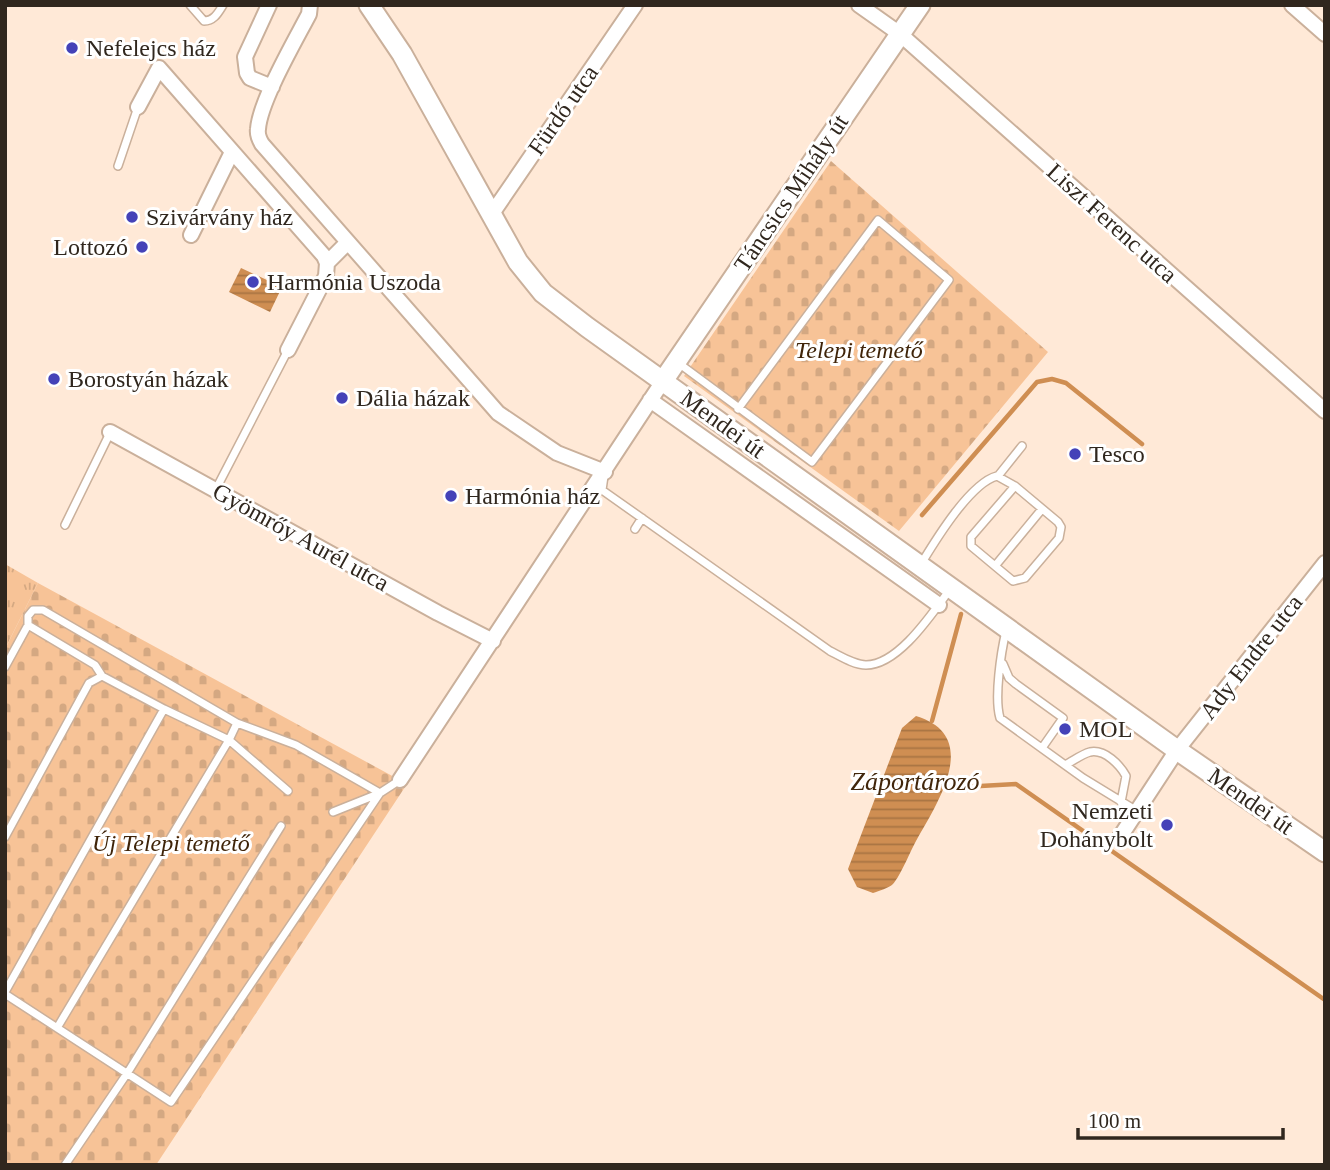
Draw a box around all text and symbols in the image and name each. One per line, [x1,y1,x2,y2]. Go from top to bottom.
place label: Nefelejcs ház [86,35,216,61]
marker: Nefelejcs ház [64,40,80,56]
street label: Fürdő utca [523,60,603,160]
street label: Táncsics Mihály út [729,109,853,277]
street label: Liszt Ferenc utca [1042,158,1182,288]
place label: Szivárvány ház [146,204,293,230]
marker: Szivárvány ház [124,209,140,225]
place label: Lottozó [53,234,128,260]
marker: Lottozó [134,239,150,255]
place label: Harmónia Uszoda [267,269,441,295]
marker: Harmónia Uszoda [245,274,261,290]
park label: Telepi temető [795,337,924,363]
place label: Borostyán házak [68,366,229,392]
marker: Borostyán házak [46,371,62,387]
place label: Dália házak [356,385,470,411]
street label: Mendei út [676,385,771,464]
marker: Dália házak [334,390,350,406]
place label: Tesco [1089,441,1145,467]
marker: Tesco [1067,446,1083,462]
street label: Gyömrőy Aurél utca [208,478,394,596]
place label: Harmónia ház [465,483,600,509]
marker: Harmónia ház [443,488,459,504]
street label: Ady Endre utca [1194,589,1308,724]
place label: MOL [1079,716,1132,742]
marker: MOL [1057,721,1073,737]
street label: Mendei út [1203,762,1299,840]
water label: Záportározó [850,767,980,796]
place label: Nemzeti Dohánybolt [1040,798,1153,852]
marker: Nemzeti Dohánybolt [1159,817,1175,833]
park label: Új Telepi temető [92,830,251,856]
scale bar [1078,1096,1283,1140]
text: 100 m [1088,1109,1141,1133]

